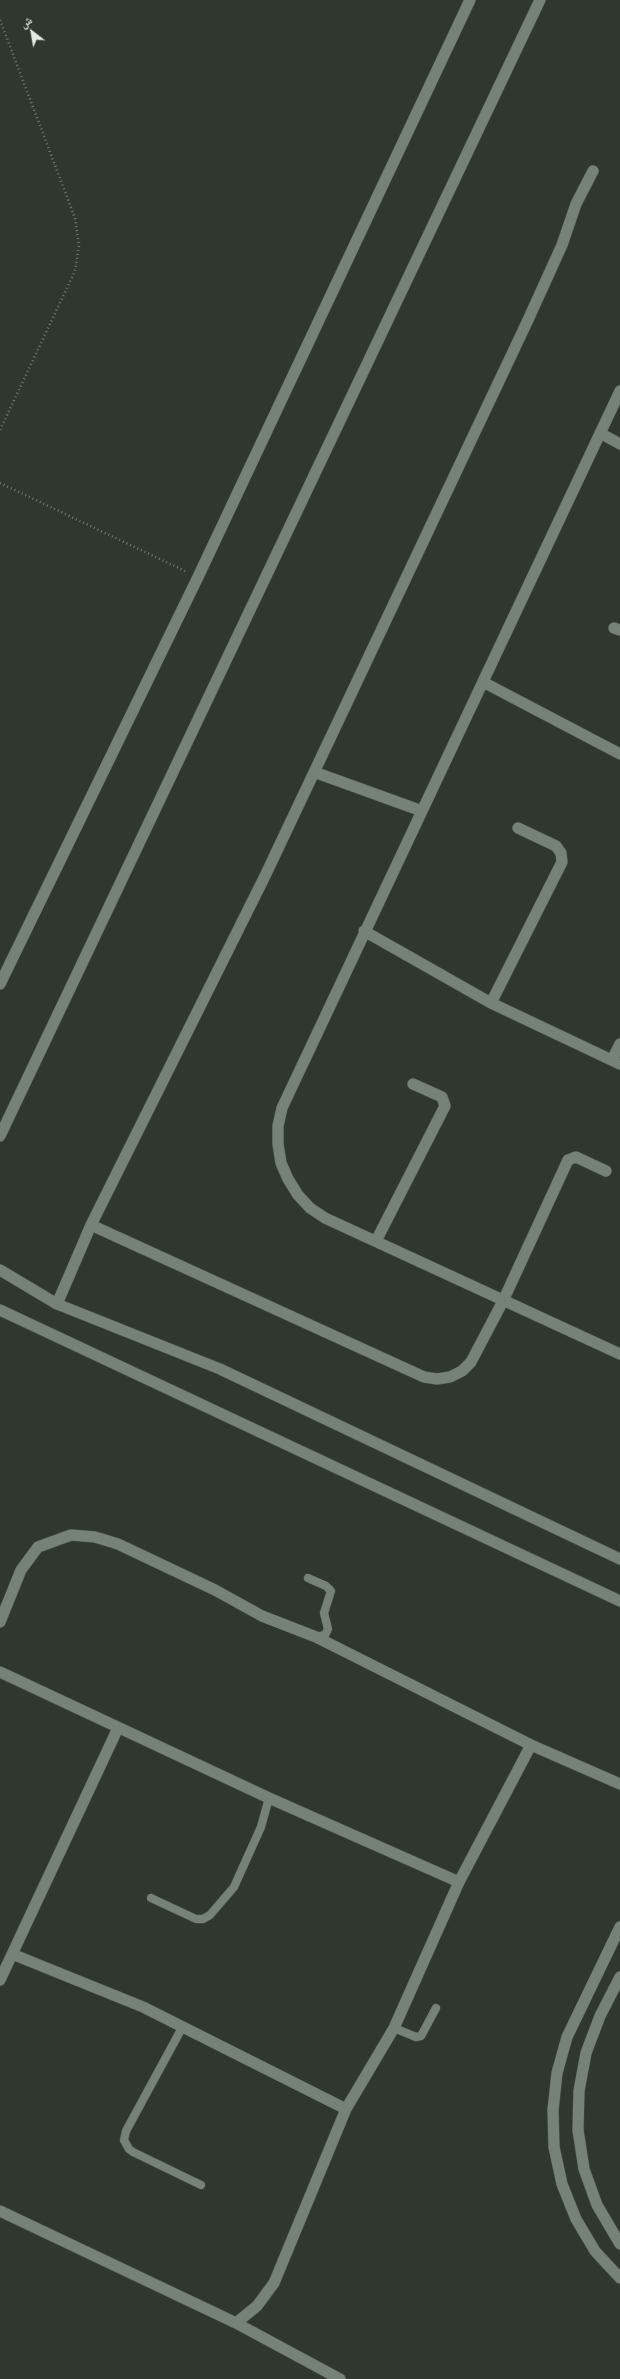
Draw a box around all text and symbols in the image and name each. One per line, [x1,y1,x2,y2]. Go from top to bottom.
north arrow [12,12,52,52]
text: ش [17,13,34,30]

